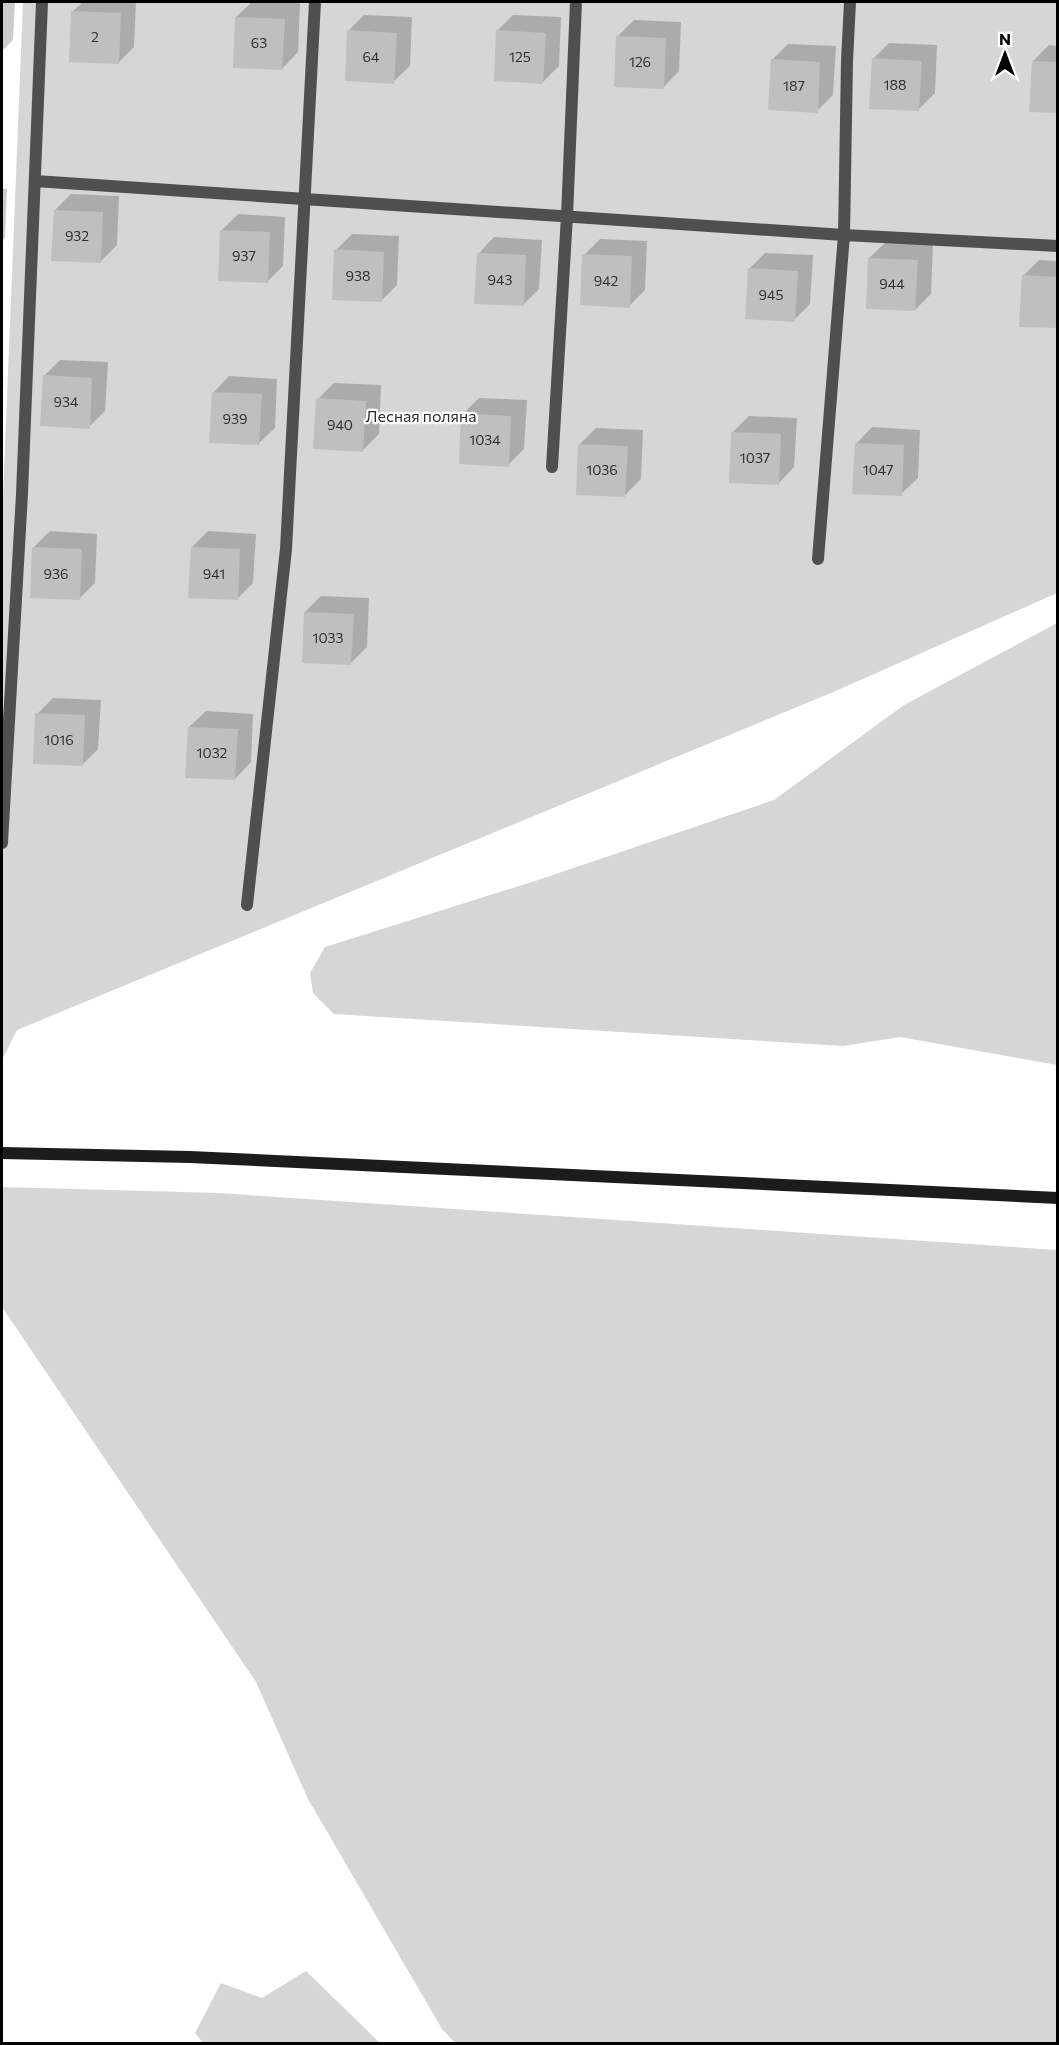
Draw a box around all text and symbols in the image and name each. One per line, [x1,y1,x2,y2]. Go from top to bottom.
north arrow [975,24,1035,84]
house number: 2 [91,28,99,45]
text: N [999,29,1011,48]
house number: 63 [251,34,267,51]
house number: 64 [363,48,380,65]
house number: 125 [509,48,531,65]
house number: 126 [629,53,651,70]
house number: 188 [884,76,906,93]
house number: 187 [783,77,805,94]
house number: 932 [65,227,89,244]
house number: 937 [232,247,256,264]
house number: 938 [346,267,370,284]
house number: 943 [488,271,512,288]
house number: 942 [594,272,618,289]
house number: 944 [879,275,905,292]
house number: 945 [759,286,783,303]
house number: 934 [54,393,79,410]
park label: Лесная поляна [366,406,476,425]
house number: 939 [223,410,247,427]
house number: 940 [327,416,353,433]
house number: 1034 [469,431,501,448]
house number: 1037 [740,449,770,466]
house number: 1036 [586,461,618,478]
house number: 1047 [863,461,893,478]
house number: 936 [44,565,68,582]
house number: 941 [203,565,225,582]
house number: 1033 [312,629,344,646]
house number: 1016 [44,731,74,748]
house number: 1032 [197,744,228,761]

